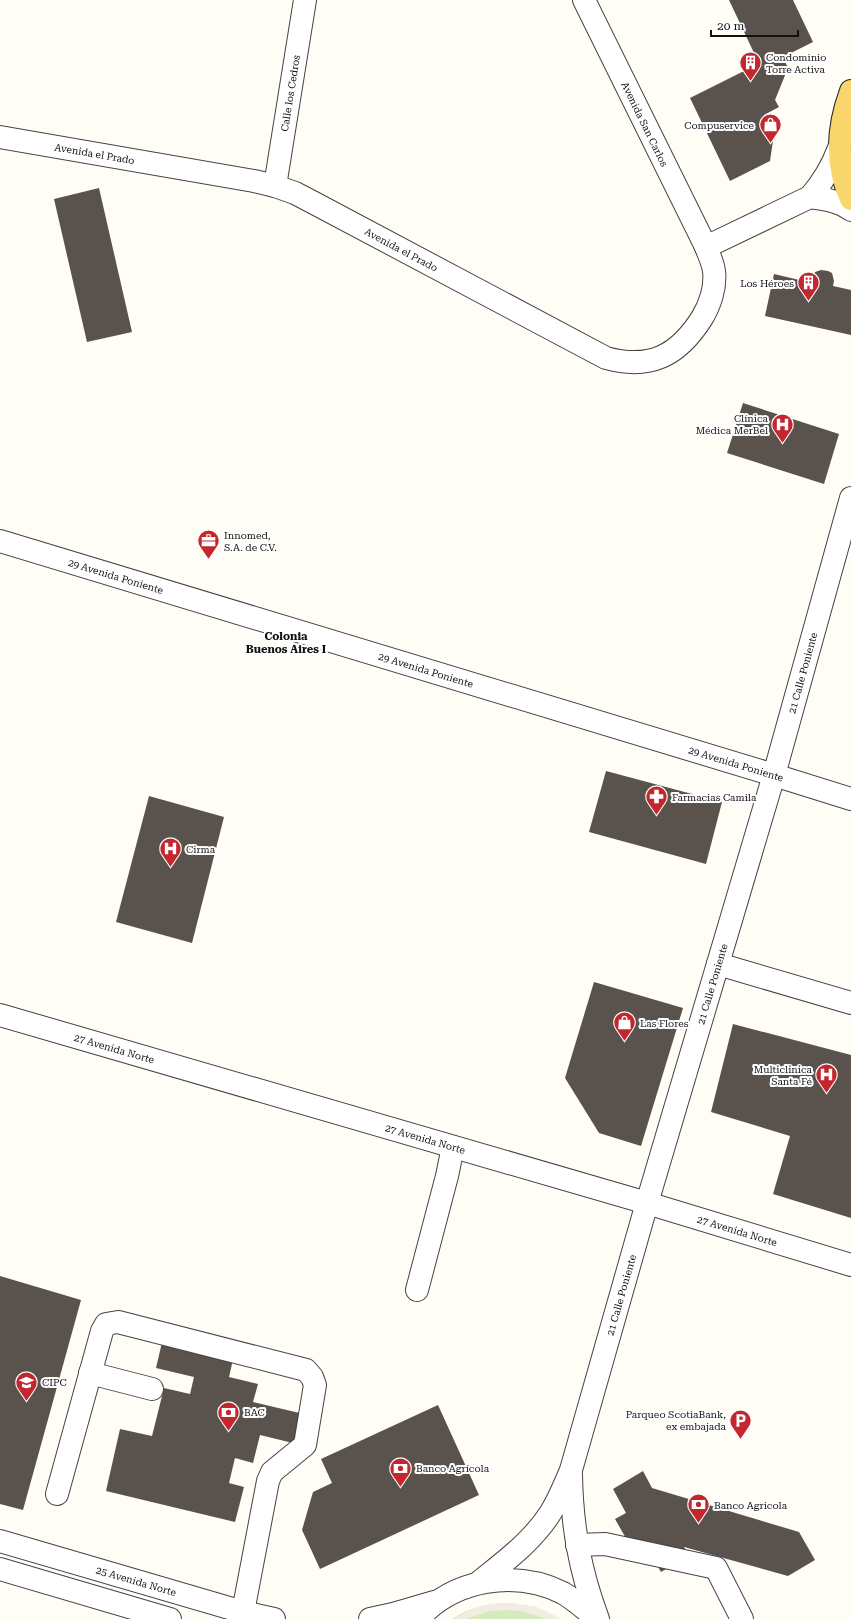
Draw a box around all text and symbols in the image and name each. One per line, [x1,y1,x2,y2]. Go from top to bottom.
scale bar [711,12,798,38]
text: 20 m [717,19,744,33]
building icon: Condominio Torre Activa [738,50,764,83]
place label: Condominio Torre Activa [766,52,826,75]
street label: Calle los Cedros [279,54,302,132]
street label: Avenida San Carlos [619,80,670,169]
shop icon: Compuservice [757,112,783,145]
place label: Compuservice [684,120,755,131]
street label: Avenida el Prado [54,142,135,166]
street label: Avenida el Prado [363,226,440,274]
building icon: Los Héroes [796,270,822,303]
place label: Los Héroes [740,278,794,289]
hospital icon: Clínica Médica MerBel [770,411,796,444]
place label: Clínica Médica MerBel [696,413,769,436]
office icon: Innomed, S.A. de C.V. [195,528,221,561]
place label: Innomed, S.A. de C.V. [224,530,277,553]
street label: 29 Avenida Poniente [67,557,165,596]
district label: Colonia Buenos Aires I [246,630,327,656]
street label: 21 Calle Poniente [786,631,820,715]
street label: 29 Avenida Poniente [377,651,475,690]
street label: 29 Avenida Poniente [687,744,785,784]
pharmacy icon: Farmacias Camila [643,784,669,817]
place label: Farmacias Camila [672,792,757,803]
hospital icon: Cirma [157,836,183,869]
place label: Cirma [186,844,216,855]
street label: 21 Calle Poniente [695,942,730,1026]
shop icon: Las Flores [611,1010,637,1043]
place label: Las Flores [640,1018,689,1029]
street label: 27 Avenida Norte [73,1032,156,1066]
hospital icon: Multiclinica Santa Fé [814,1062,840,1095]
place label: Multiclinica Santa Fé [754,1064,813,1087]
street label: 27 Avenida Norte [384,1122,467,1156]
street label: 27 Avenida Norte [696,1214,779,1248]
street label: 21 Calle Poniente [605,1253,638,1337]
school or university icon: CIPC [13,1369,39,1402]
place label: CIPC [42,1377,67,1388]
bank icon: BAC [216,1399,242,1432]
place label: BAC [244,1407,265,1418]
parking icon: Parqueo ScotiaBank, ex embajada [728,1407,754,1440]
place label: Parqueo ScotiaBank, ex embajada [626,1409,727,1432]
bank icon: Banco Agrícola [387,1455,413,1488]
place label: Banco Agrícola [416,1463,490,1474]
bank icon: Banco Agricola [685,1492,711,1525]
place label: Banco Agricola [714,1500,788,1511]
street label: 25 Avenida Norte [95,1564,178,1598]

